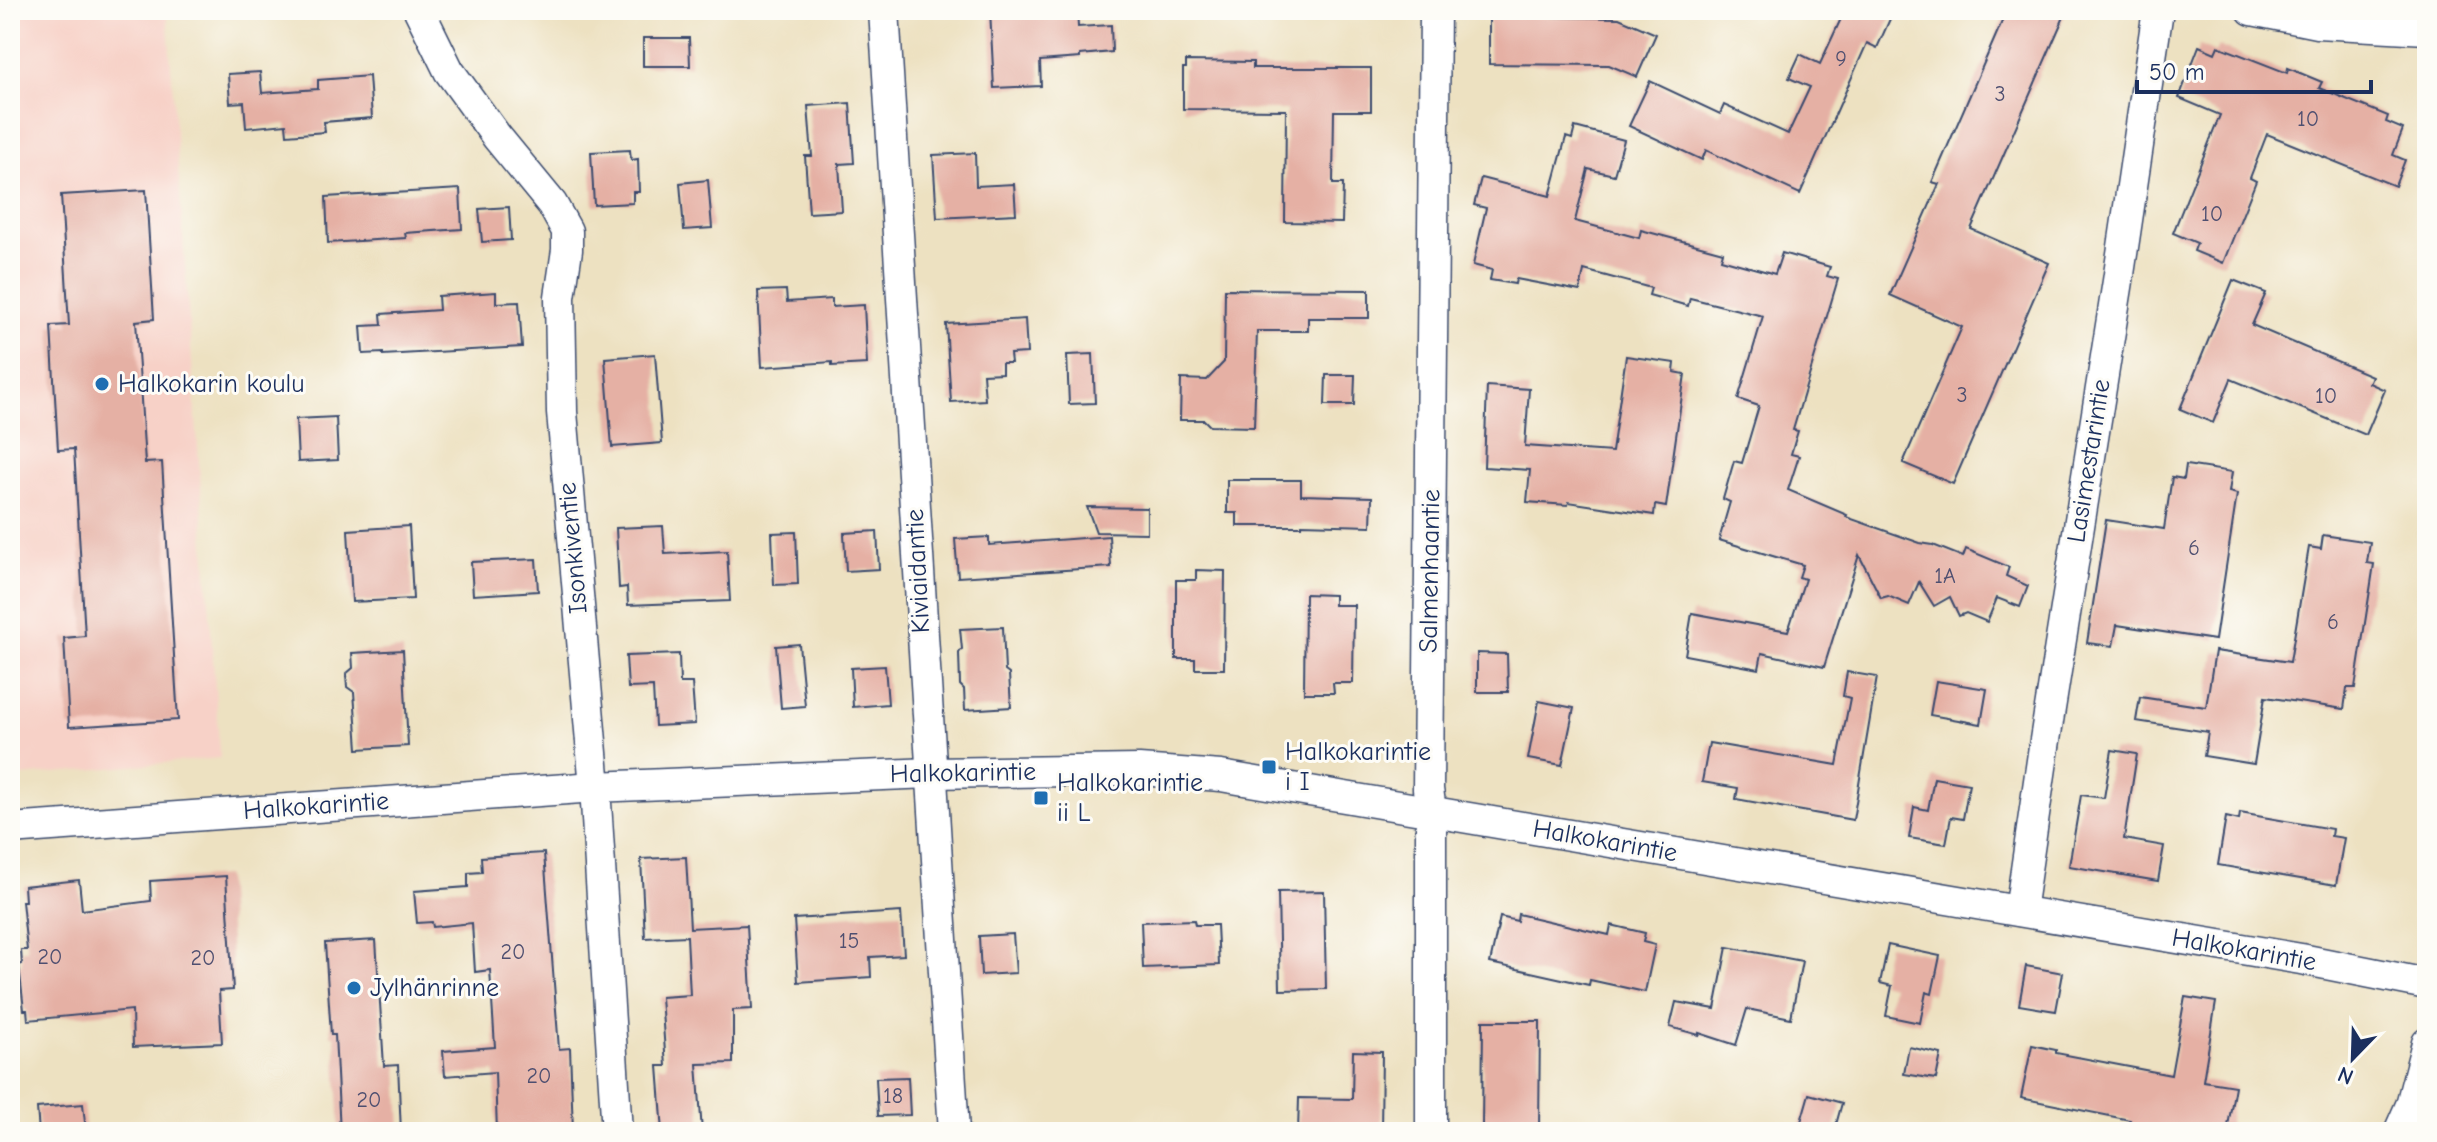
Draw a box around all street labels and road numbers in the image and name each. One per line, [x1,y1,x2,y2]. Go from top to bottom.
street label: Lasimestarintie [2061,377,2117,545]
street label: Isonkiventie [552,481,594,615]
street label: Salmenhaantie [1414,489,1446,653]
street label: Kiviaidantie [900,508,936,634]
street label: Halkokarintie [890,757,1036,789]
street label: Halkokarintie [242,786,390,826]
street label: Halkokarintie [1530,814,1680,868]
street label: Halkokarintie [2169,923,2319,977]

